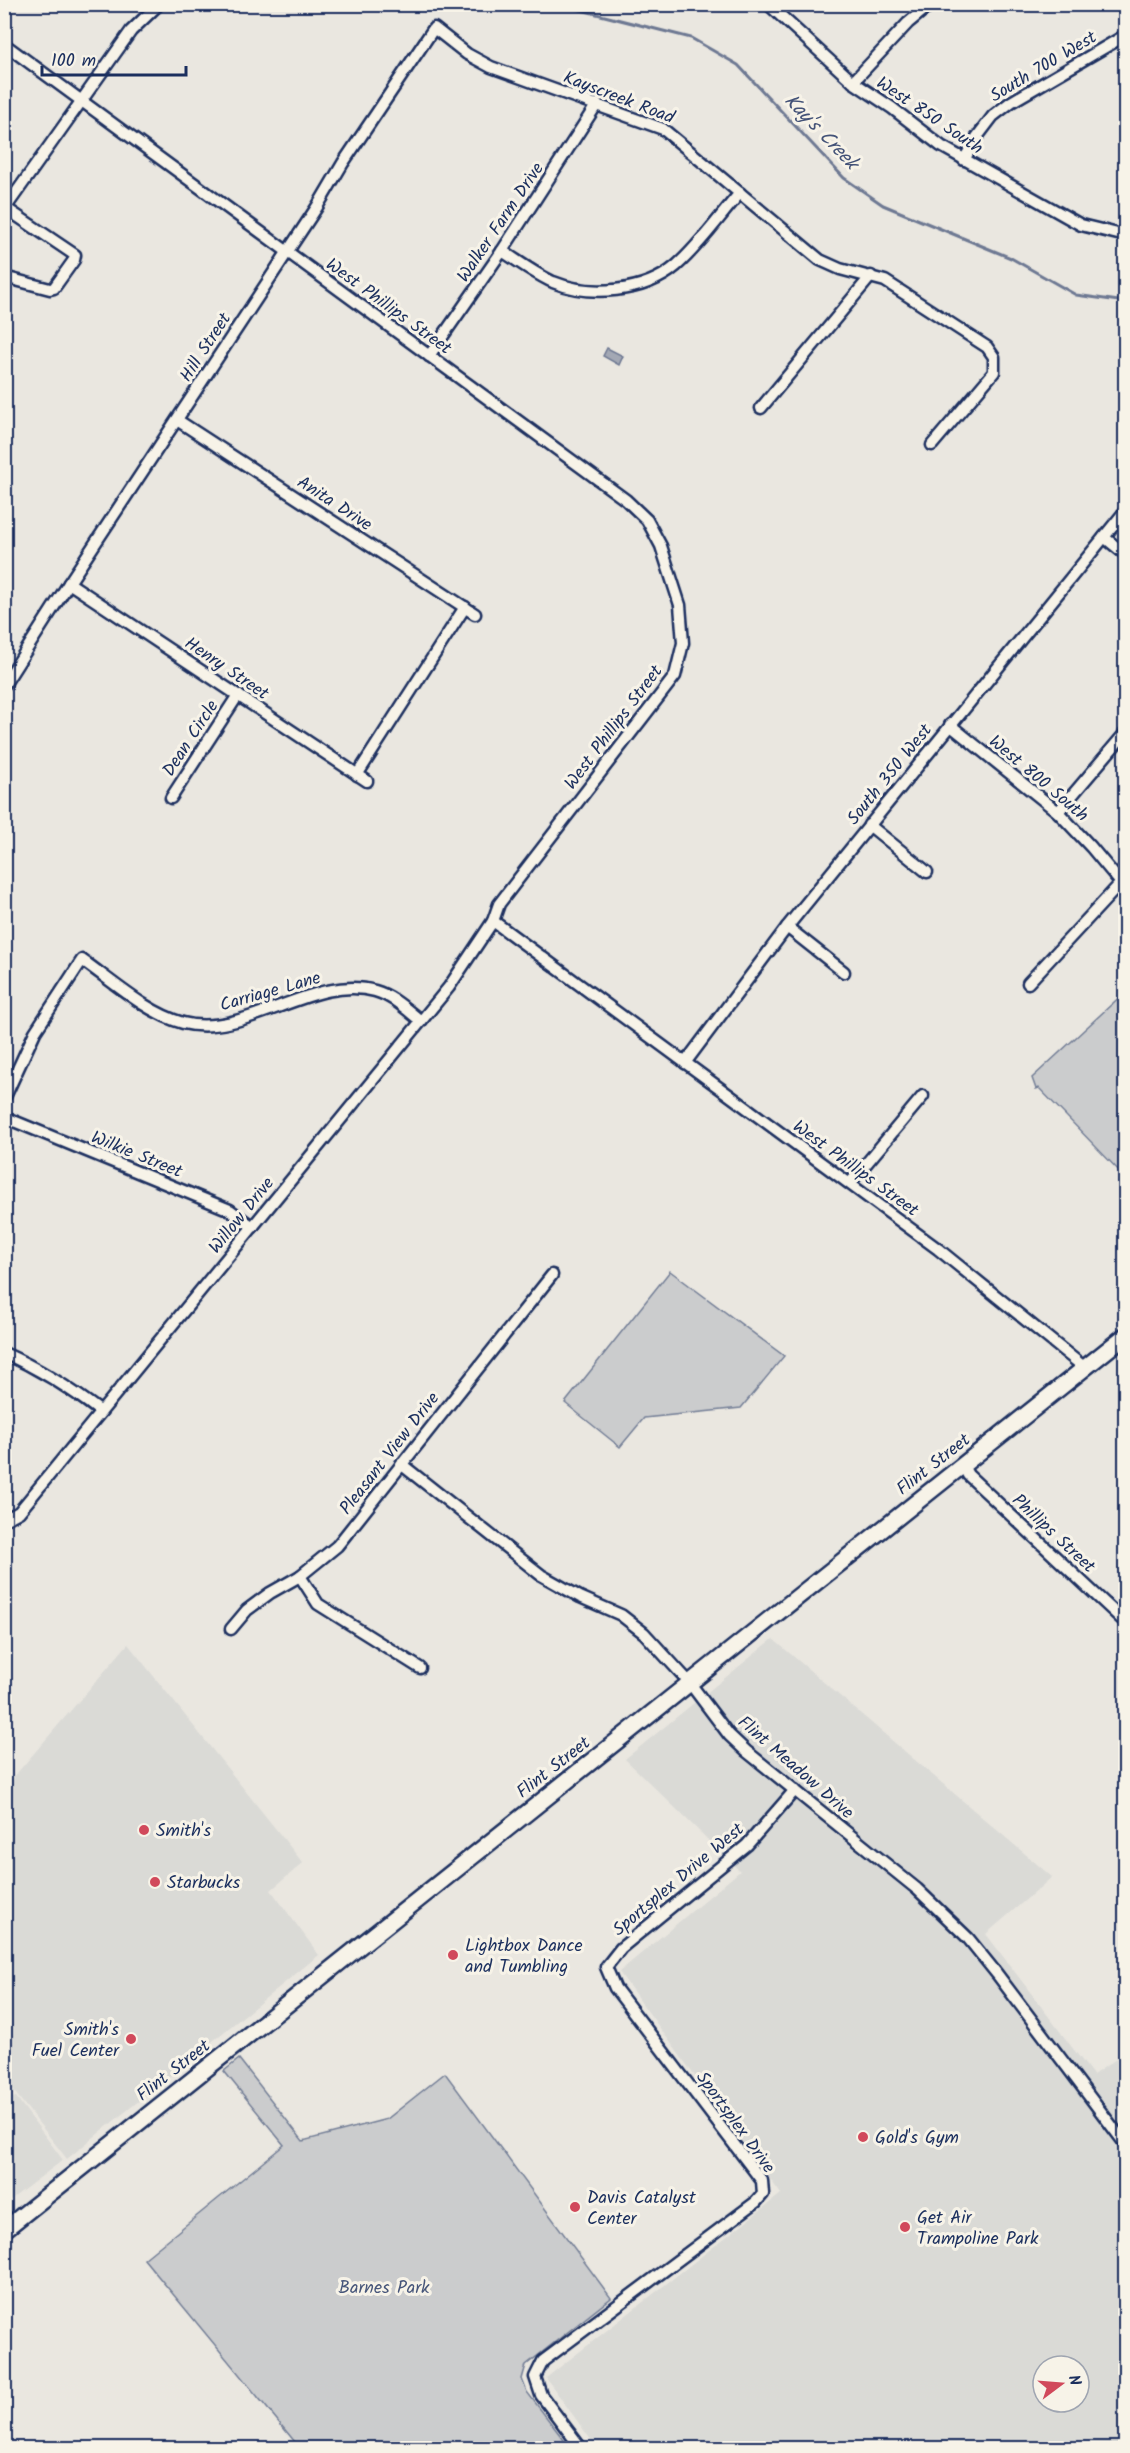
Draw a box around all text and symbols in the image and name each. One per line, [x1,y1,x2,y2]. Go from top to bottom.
street label: South 700 West [985,23,1104,111]
scale bar [42,39,186,77]
text: 100 m [51,47,96,76]
street label: Kayscreek Road [559,64,679,133]
street label: West 850 South [870,70,989,163]
water label: Kay's Creek [776,87,867,180]
street label: Walker Farm Drive [450,157,552,289]
street label: West Phillips Street [319,251,458,364]
street label: Hill Street [173,306,240,388]
street label: Anita Drive [291,469,378,540]
street label: Henry Street [178,630,275,709]
street label: West Phillips Street [557,658,672,797]
street label: Dean Circle [156,695,227,783]
street label: South 350 West [840,717,941,832]
street label: West 800 South [982,728,1094,830]
street label: Carriage Lane [217,964,324,1021]
street label: West Phillips Street [786,1113,925,1226]
street label: Wilkie Street [86,1124,188,1187]
street label: Willow Drive [202,1171,282,1261]
street label: Pleasant View Drive [333,1386,448,1522]
street label: Flint Street [891,1426,978,1504]
street label: Phillips Street [1004,1487,1102,1582]
street label: Flint Meadow Drive [730,1709,860,1827]
street label: Flint Street [511,1729,598,1807]
street label: Sportsplex Drive West [607,1816,752,1944]
place label: Smith's [156,1817,211,1846]
marker: Smith's [137,1823,151,1837]
place label: Starbucks [167,1869,240,1898]
marker: Starbucks [148,1875,162,1889]
place label: Lightbox Dance and Tumbling [465,1932,583,1982]
marker: Lightbox Dance and Tumbling [446,1948,460,1962]
place label: Smith's Fuel Center [32,2016,120,2066]
marker: Smith's Fuel Center [124,2032,138,2046]
street label: Flint Street [131,2032,218,2110]
street label: Sportsplex Drive [688,2066,782,2180]
place label: Gold's Gym [875,2124,959,2153]
marker: Gold's Gym [856,2130,870,2144]
place label: Davis Catalyst Center [587,2184,697,2234]
marker: Davis Catalyst Center [568,2200,582,2214]
place label: Get Air Trampoline Park [917,2204,1039,2254]
marker: Get Air Trampoline Park [898,2220,912,2234]
park label: Barnes Park [338,2274,430,2303]
north arrow [1031,2354,1091,2414]
text: N [1061,2372,1087,2389]

